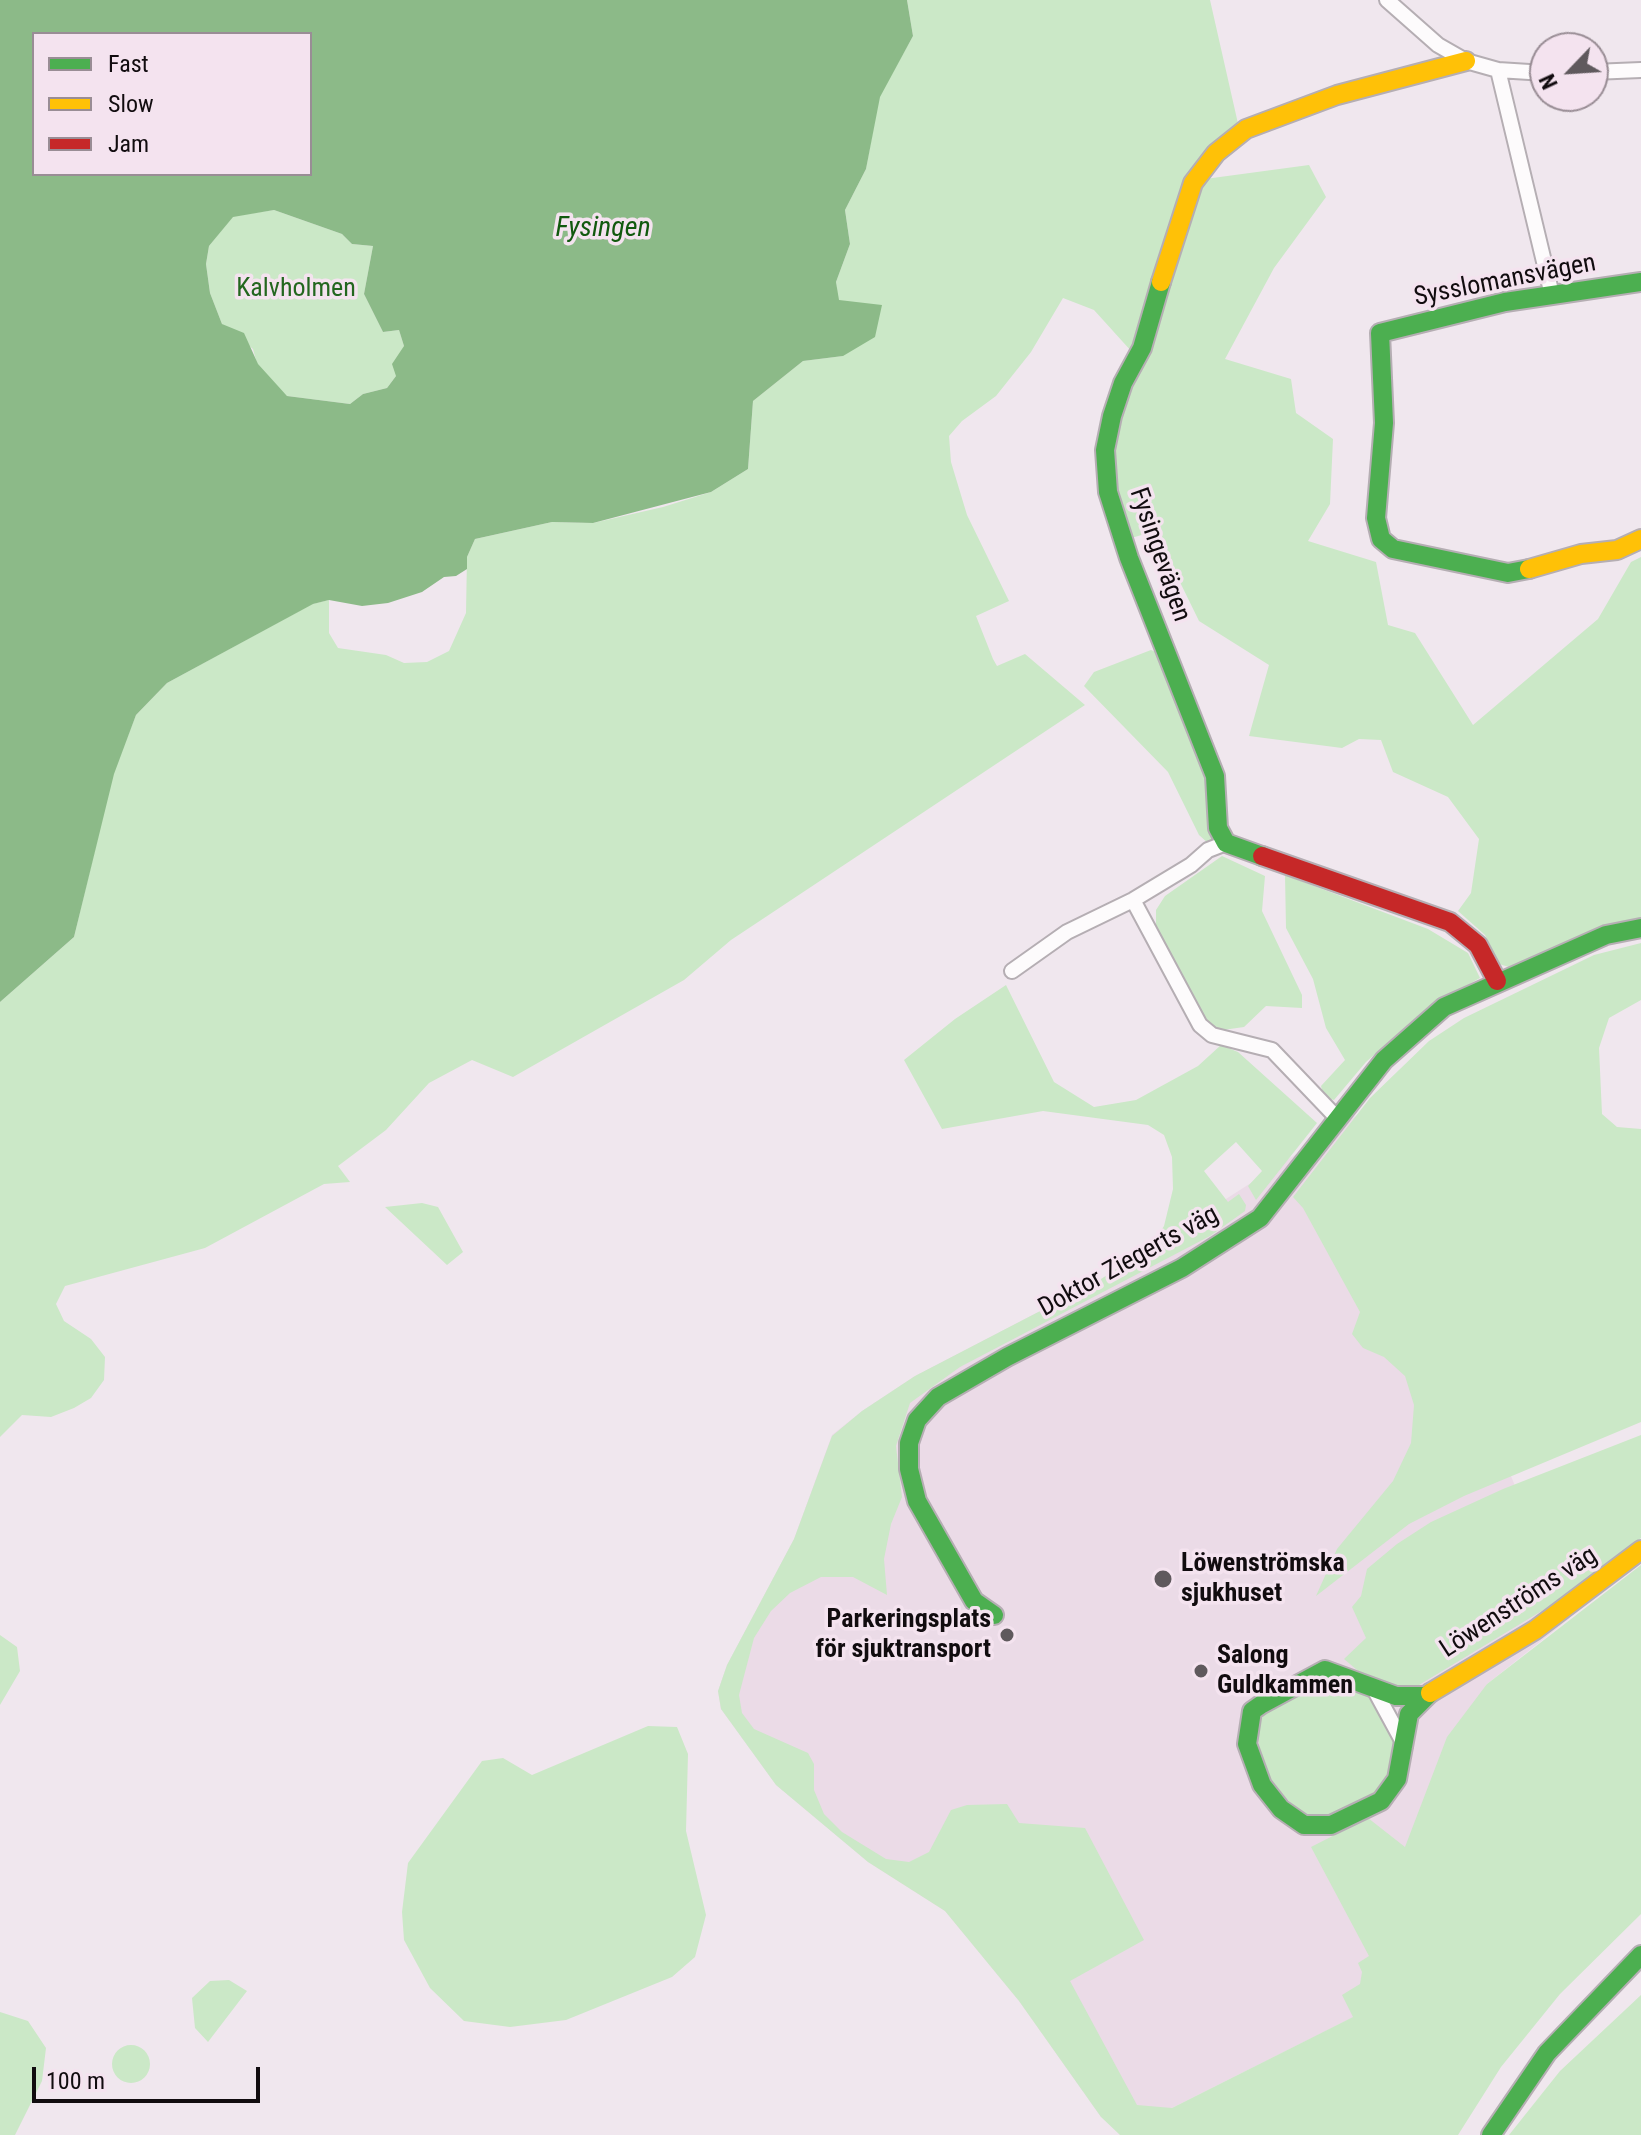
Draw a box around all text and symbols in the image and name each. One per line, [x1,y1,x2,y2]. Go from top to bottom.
legend [32,32,312,176]
north arrow [1529,32,1609,112]
text: Fast [108,50,149,78]
text: N [1534,70,1563,93]
text: Slow [108,90,154,118]
text: Jam [108,130,149,158]
water label: Fysingen [555,212,651,246]
street label: Sysslomansvägen [1411,248,1599,314]
park label: Kalvholmen [236,273,356,305]
street label: Fysingevägen [1122,484,1196,626]
street label: Doktor Ziegerts väg [1034,1200,1224,1324]
street label: Löwenströms väg [1435,1541,1603,1665]
place label: Löwenströmska sjukhuset [1181,1548,1345,1610]
marker: Löwenströmska sjukhuset [1152,1568,1174,1590]
place label: Parkeringsplats för sjuktransport [815,1604,991,1666]
marker: Parkeringsplats för sjuktransport [998,1626,1016,1644]
place label: Salong Guldkammen [1217,1640,1353,1702]
marker: Salong Guldkammen [1192,1662,1210,1680]
scale bar [36,2051,264,2101]
text: 100 m [46,2067,105,2095]

